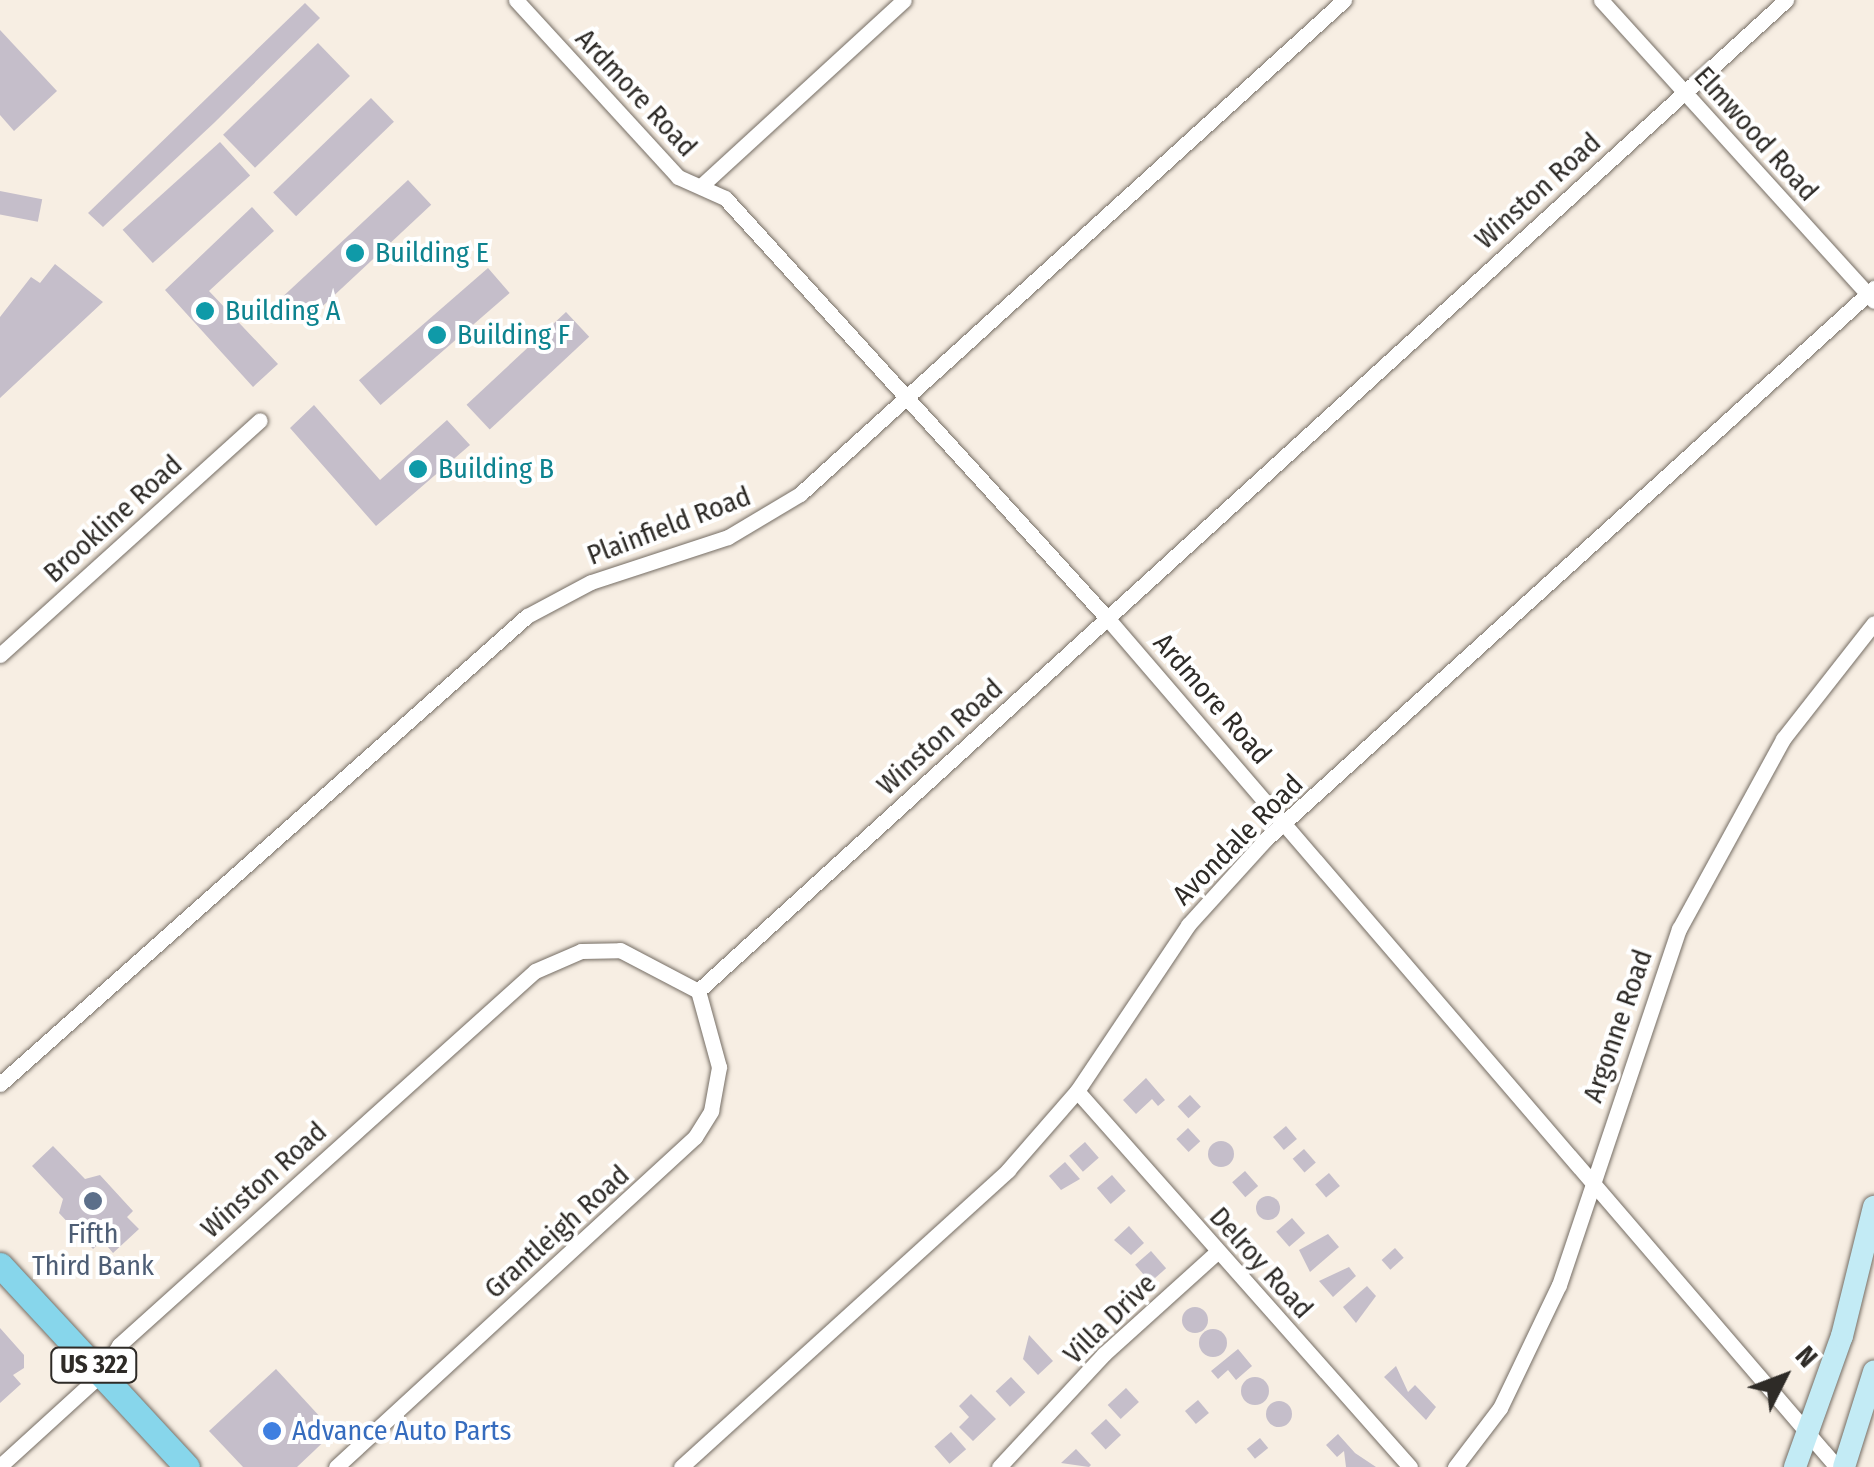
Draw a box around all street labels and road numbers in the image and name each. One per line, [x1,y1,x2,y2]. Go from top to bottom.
street label: Ardmore Road [568,22,704,164]
street label: Elmwood Road [1687,60,1825,208]
street label: Winston Road [1468,126,1608,256]
street label: Brookline Road [37,448,189,590]
street label: Plainfield Road [582,479,756,573]
street label: Ardmore Road [1146,627,1278,771]
street label: Winston Road [870,672,1010,802]
street label: Avondale Road [1166,768,1310,912]
street label: Argonne Road [1576,945,1660,1107]
street label: Winston Road [194,1115,334,1245]
street label: Grantleigh Road [478,1158,636,1306]
street label: Delroy Road [1202,1200,1320,1326]
street label: Villa Drive [1057,1267,1163,1371]
road number: US 322 [49,1345,139,1385]

